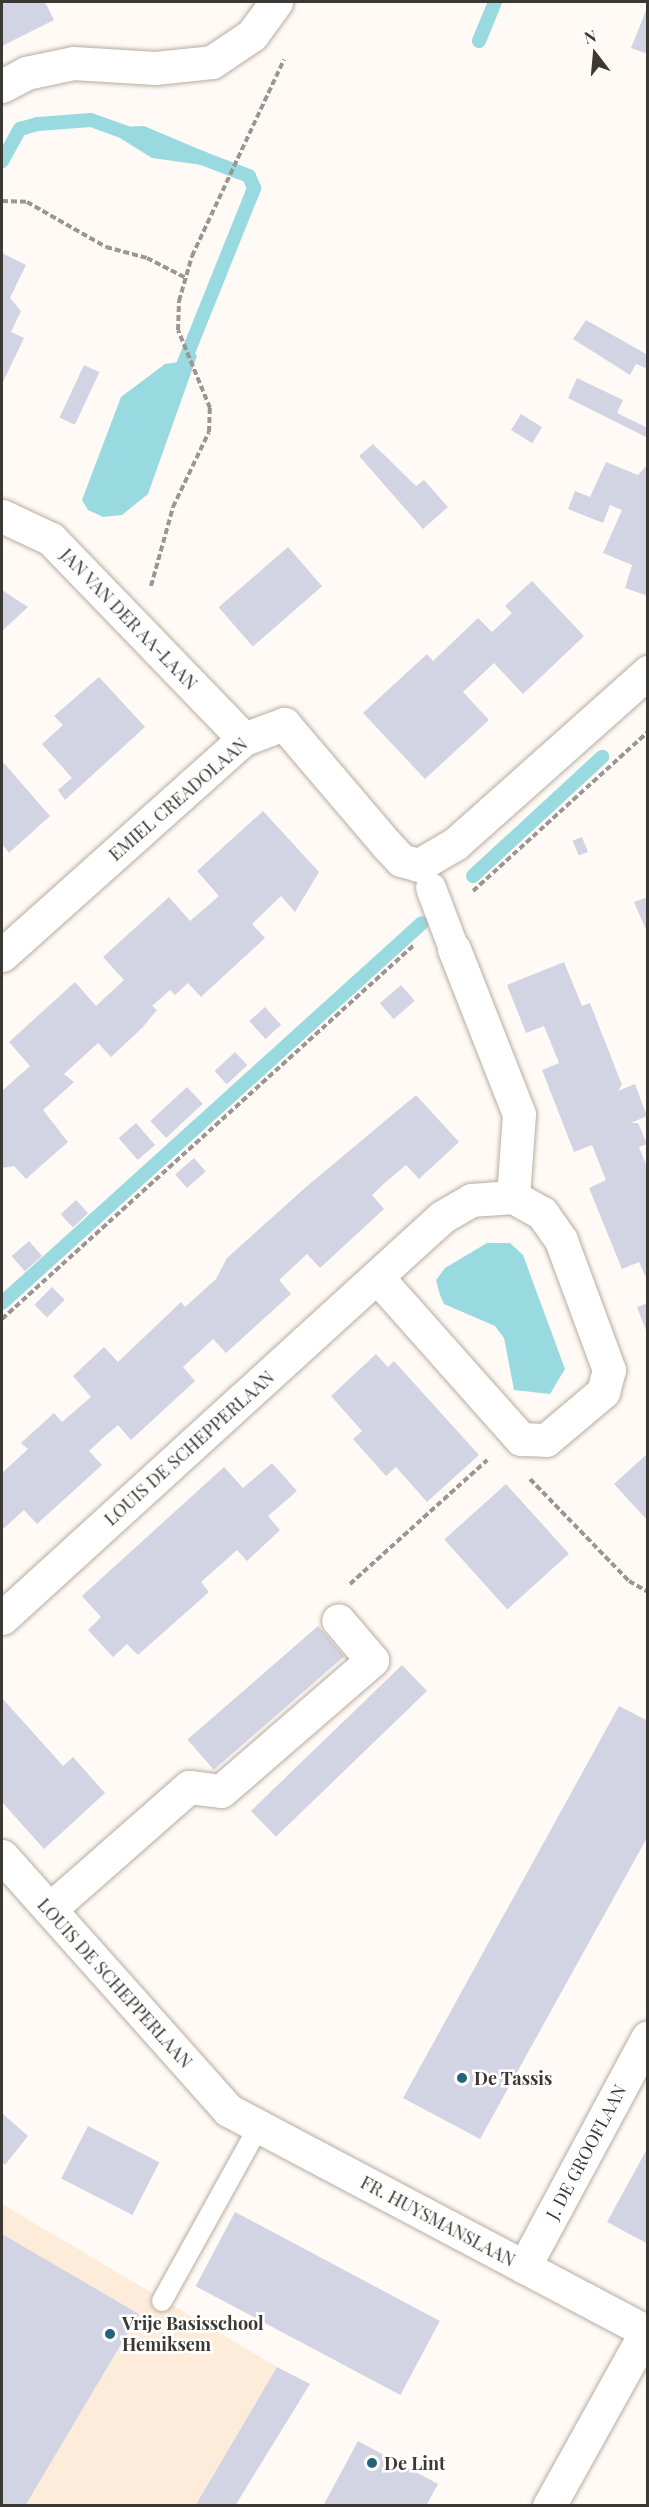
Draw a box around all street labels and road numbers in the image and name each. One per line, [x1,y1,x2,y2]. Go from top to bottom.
street label: JAN VAN DER AA-LAAN [55,543,203,695]
street label: EMIEL CREADOLAAN [104,733,252,865]
street label: LOUIS DE SCHEPPERLAAN [100,1366,278,1530]
street label: LOUIS DE SCHEPPERLAAN [33,1894,197,2072]
street label: J. DE GROOFLAAN [541,2081,631,2223]
street label: FR. HUYSMANSLAAN [357,2171,519,2271]

